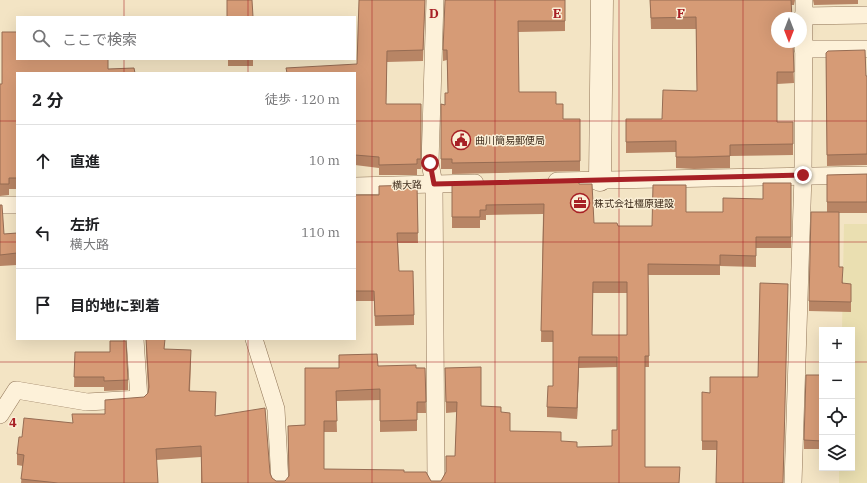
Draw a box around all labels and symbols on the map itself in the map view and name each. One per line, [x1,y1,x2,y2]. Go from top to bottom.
text: D [429,5,439,22]
text: E [553,5,561,22]
text: F [677,5,685,22]
north arrow [771,12,807,48]
public building icon: 曲川簡易郵便局 [450,129,472,151]
place label: 曲川簡易郵便局 [475,134,545,147]
route start [421,154,439,172]
route end [794,166,812,184]
street label: 横大路 [392,178,422,192]
office icon: 株式会社橿原建設 [569,192,591,214]
place label: 株式会社橿原建設 [594,197,674,210]
text: 4 [9,414,17,431]

